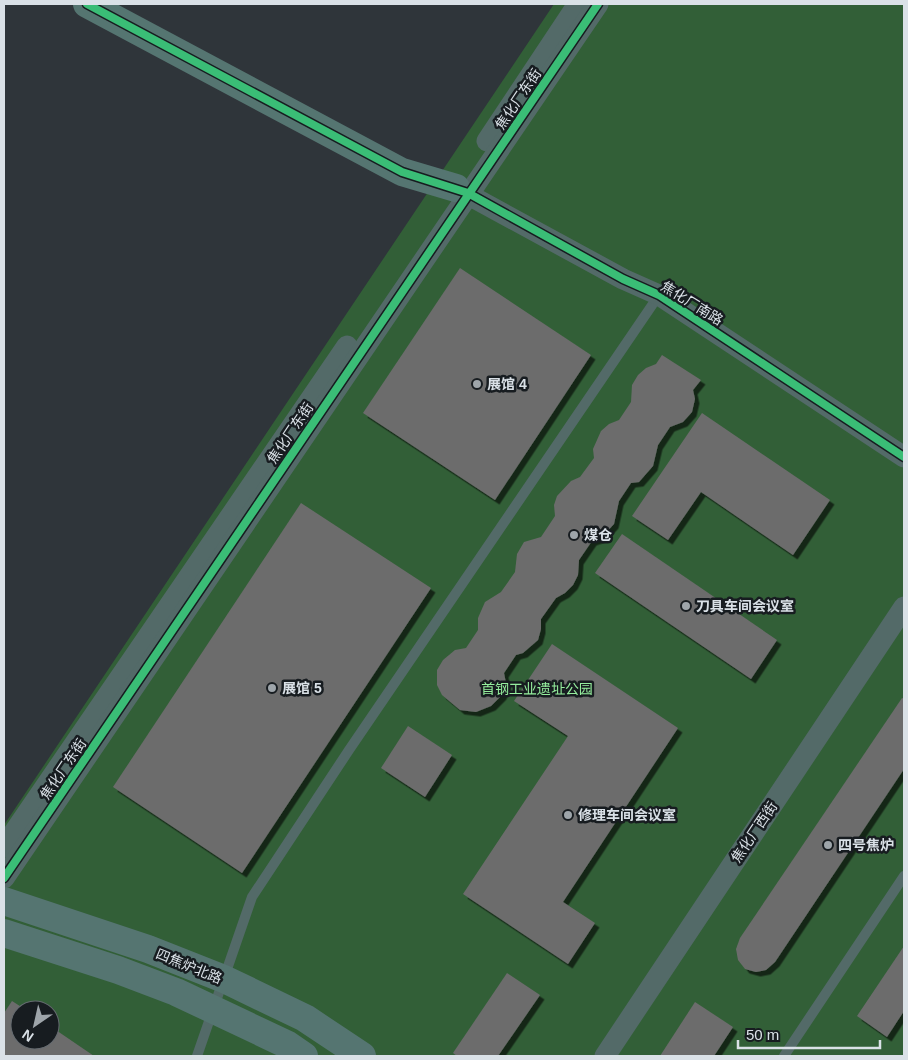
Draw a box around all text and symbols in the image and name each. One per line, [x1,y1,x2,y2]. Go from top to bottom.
street label: 焦化厂东街 [492,66,544,132]
street label: 焦化厂南路 [658,278,726,328]
place label: 展馆 4 [487,376,527,392]
marker: 展馆 4 [471,378,483,390]
street label: 焦化厂东街 [264,400,316,466]
place label: 煤仓 [584,527,612,543]
marker: 煤仓 [568,529,580,541]
place label: 刀具车间会议室 [696,598,794,614]
marker: 刀具车间会议室 [680,600,692,612]
place label: 展馆 5 [282,680,322,696]
park label: 首钢工业遗址公园 [481,681,593,697]
marker: 展馆 5 [266,682,278,694]
street label: 焦化厂东街 [37,736,89,802]
street label: 焦化厂西街 [728,799,780,865]
place label: 修理车间会议室 [578,807,676,823]
marker: 修理车间会议室 [562,809,574,821]
place label: 四号焦炉 [838,837,894,853]
marker: 四号焦炉 [822,839,834,851]
street label: 四焦炉北路 [154,945,224,987]
north arrow [10,1000,60,1050]
scale bar [738,1018,880,1050]
text: N [19,1026,36,1045]
text: 50 m [746,1026,779,1043]

